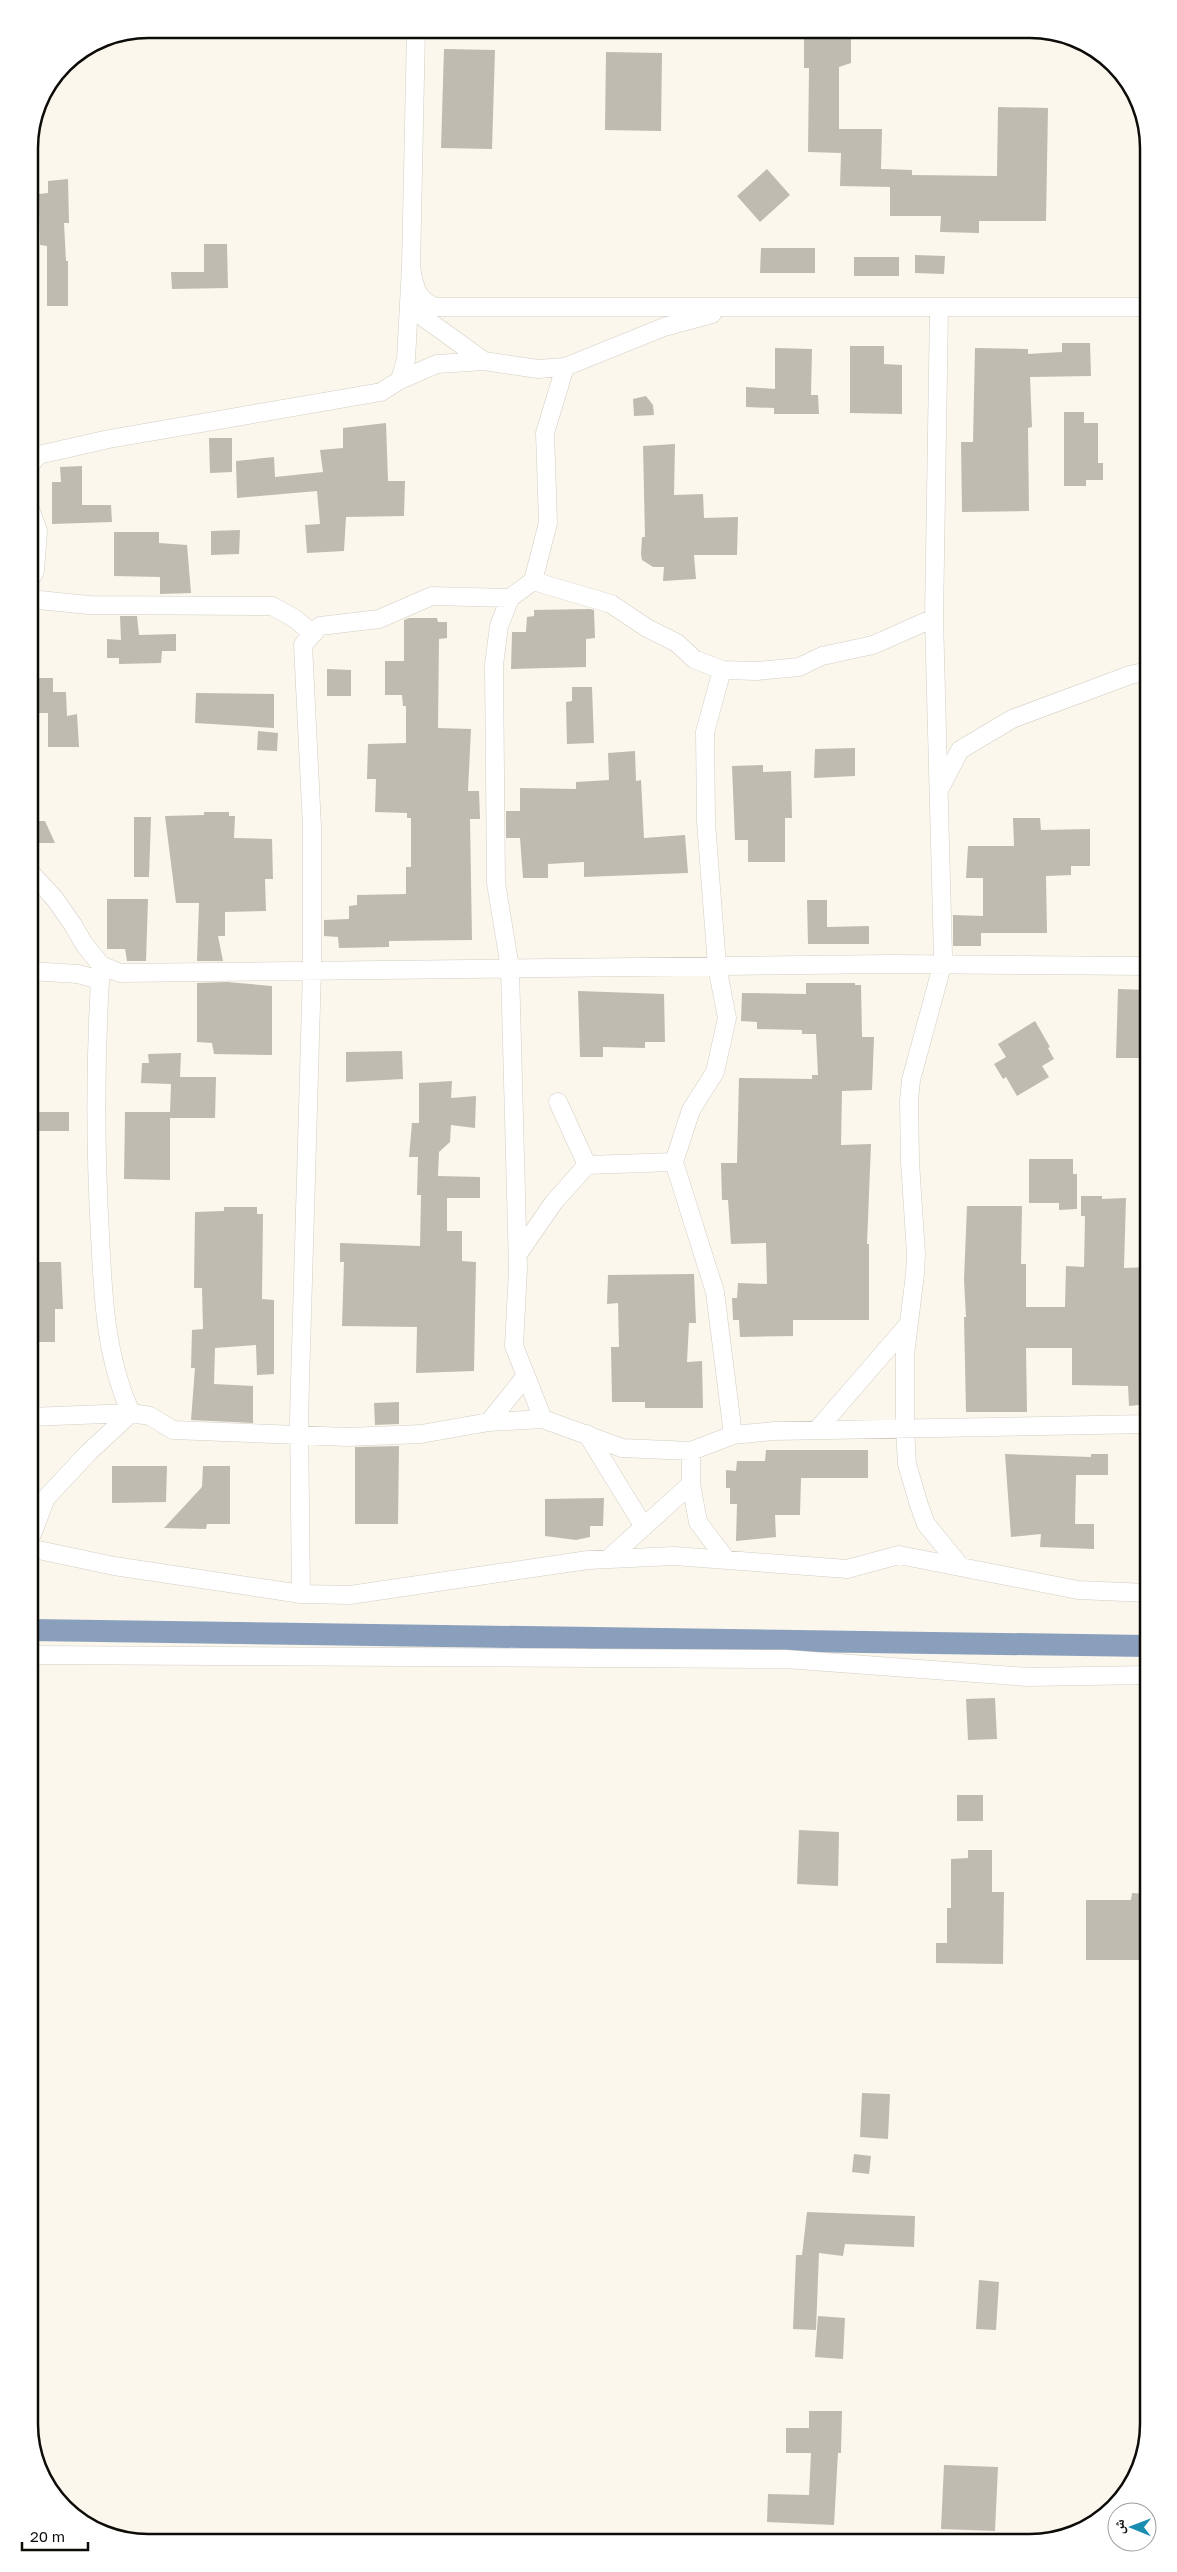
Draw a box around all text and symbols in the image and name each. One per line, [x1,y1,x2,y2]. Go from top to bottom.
north arrow [1107,2502,1157,2552]
text: ش [1110,2519,1128,2534]
scale bar [22,2520,89,2552]
text: 20 m [30,2527,65,2545]

